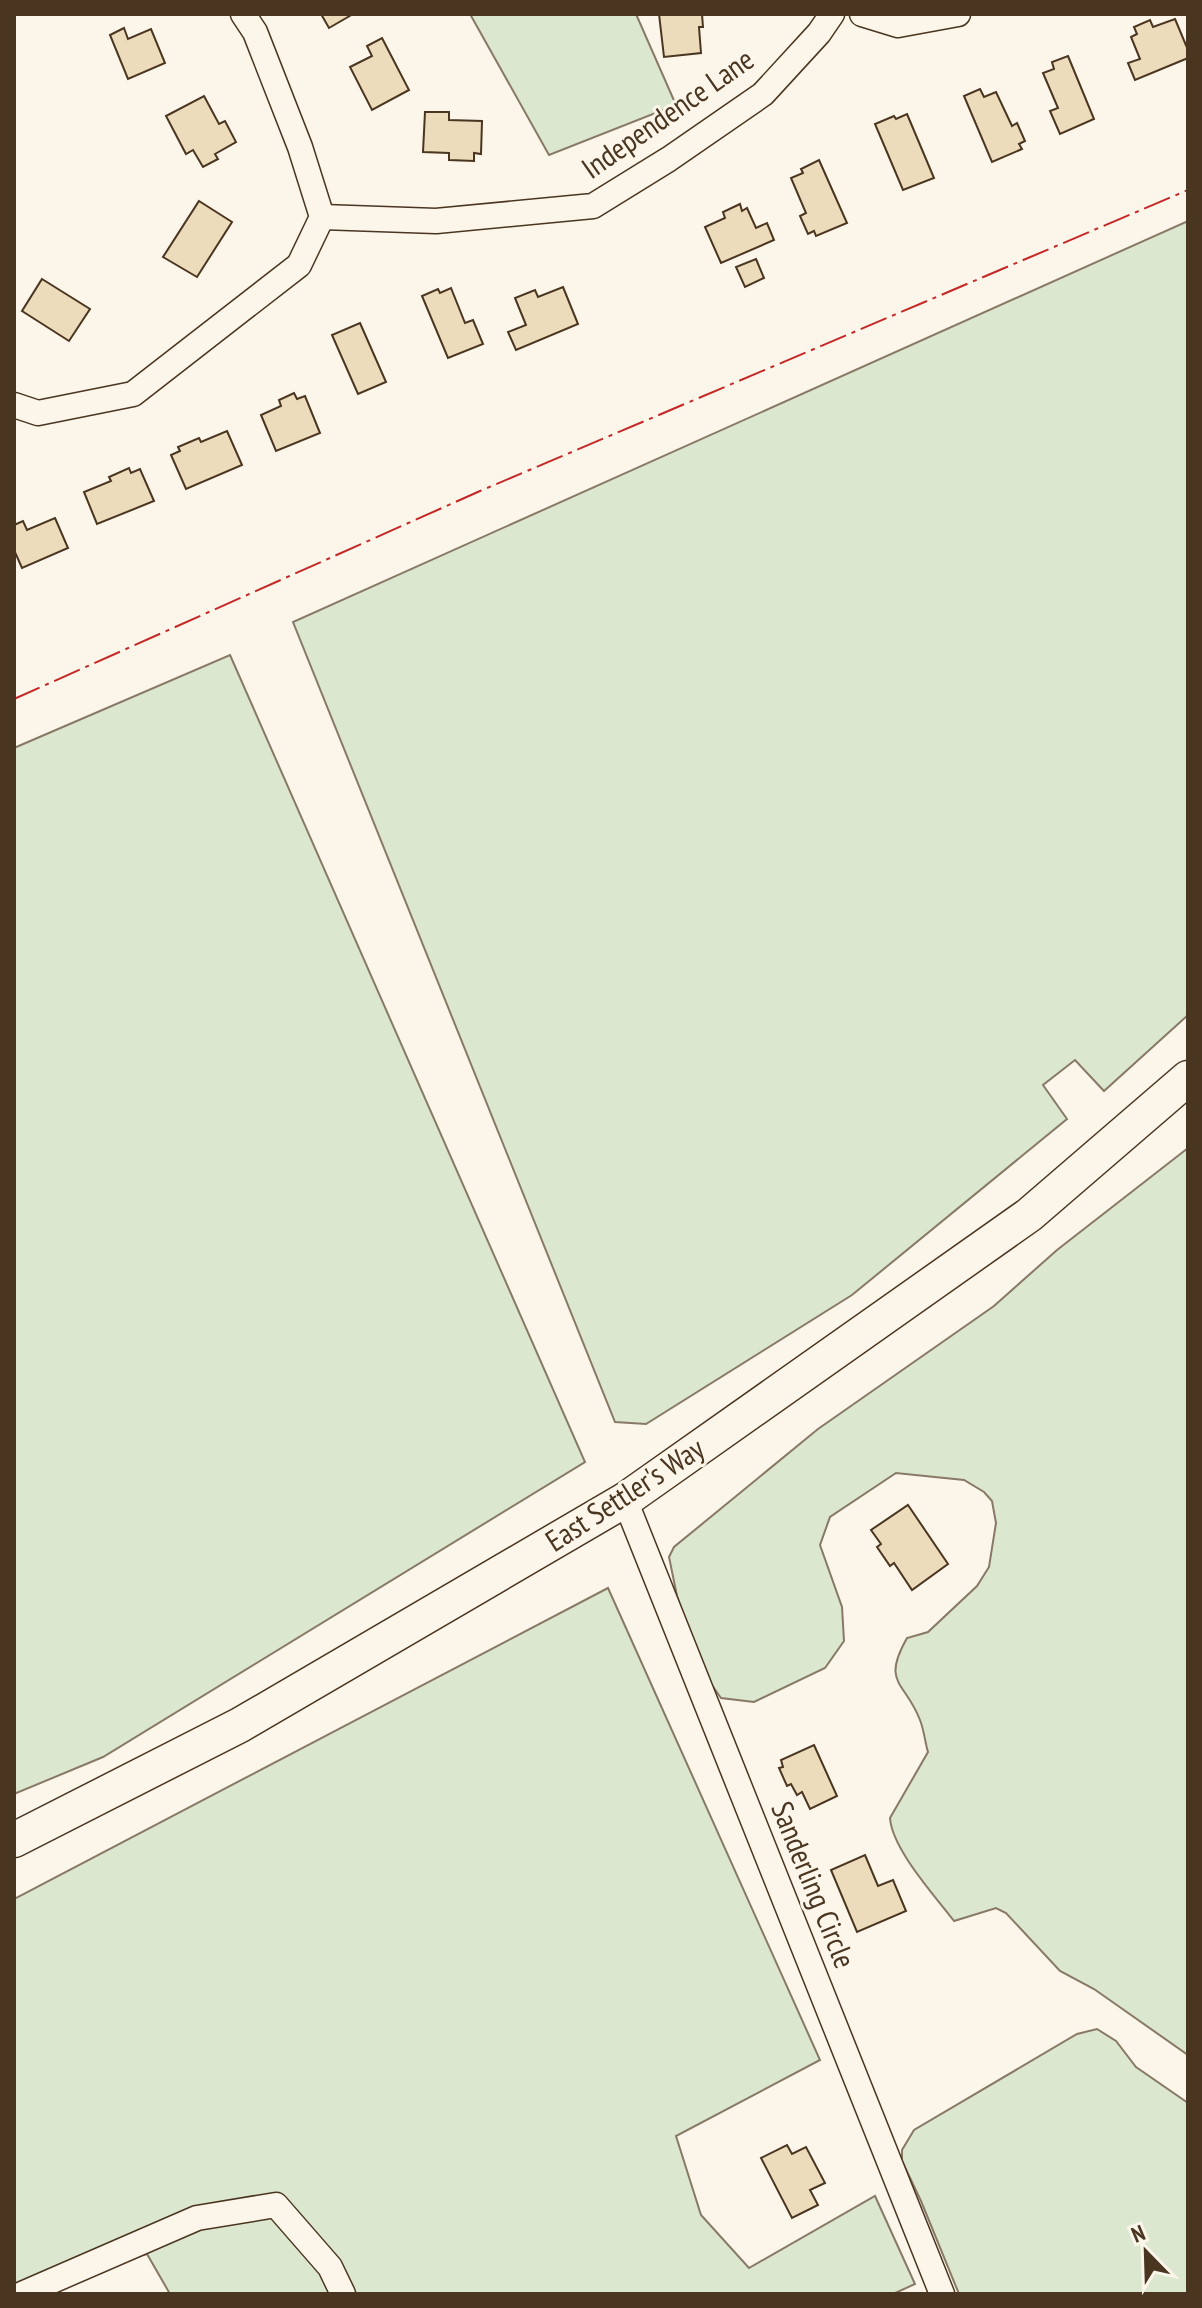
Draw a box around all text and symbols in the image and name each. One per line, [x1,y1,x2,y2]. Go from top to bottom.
street label: Independence Lane [574,39,761,186]
street label: East Settler's Way [538,1428,711,1559]
street label: Sanderling Circle [763,1795,865,1973]
north arrow [1106,2212,1186,2292]
text: N [1127,2218,1149,2249]

